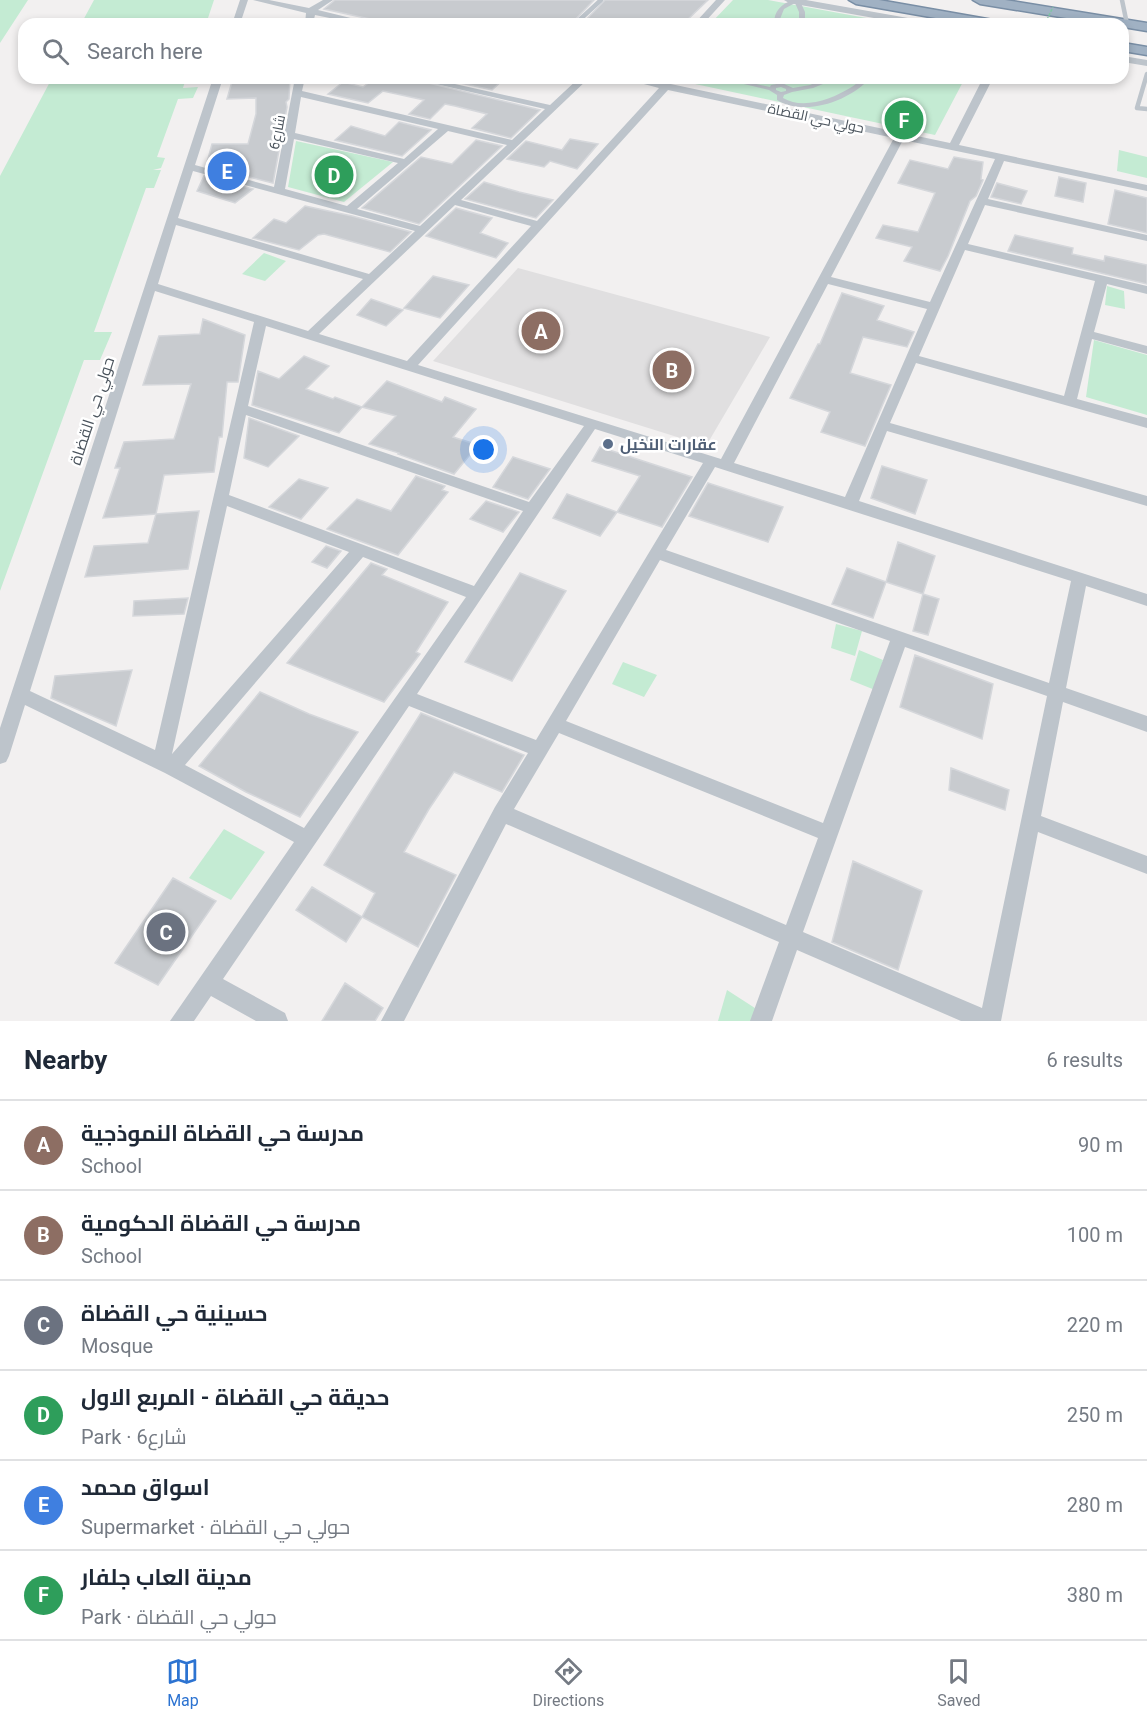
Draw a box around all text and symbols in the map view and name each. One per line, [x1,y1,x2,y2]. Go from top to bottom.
search box [18,18,1129,84]
icon: search [39,35,72,68]
text: Search here [87,39,203,64]
pin: F [884,98,924,142]
street label: حولي حي القضاة [766,100,866,140]
street label: شارع6 [266,113,289,151]
pin: E [208,148,246,194]
pin: D [314,152,354,198]
pin: A [522,308,560,354]
pin: B [652,348,692,392]
street label: حولي حي القضاة [66,355,122,468]
your location [469,435,498,464]
place label: عقارات النخيل [620,435,717,454]
marker: عقارات النخيل [601,437,615,451]
pin: C [146,910,186,954]
text: Nearby [24,1045,107,1075]
text: 6 results [1047,1048,1123,1072]
text: مدرسة حي القضاة النموذجية [81,1121,364,1146]
text: A [37,1133,50,1157]
text: 90 m [1078,1133,1123,1157]
text: School [81,1154,142,1178]
text: مدرسة حي القضاة الحكومية [81,1211,361,1236]
text: B [37,1223,50,1247]
text: 100 m [1067,1223,1123,1247]
text: School [81,1244,142,1268]
text: حسينية حي القضاة [81,1301,267,1326]
text: C [37,1313,50,1337]
text: 220 m [1067,1313,1123,1337]
text: Mosque [81,1334,153,1358]
text: حديقة حي القضاة - المربع الاول [81,1385,389,1410]
text: D [37,1403,50,1427]
text: 250 m [1067,1403,1123,1427]
text: Park · شارع6 [81,1425,186,1449]
text: اسواق محمد [81,1475,210,1500]
text: E [38,1493,49,1517]
text: 280 m [1067,1493,1123,1517]
text: Supermarket · حولي حي القضاة [81,1515,350,1539]
text: مدينة العاب جلفار [81,1565,252,1590]
text: F [38,1583,49,1607]
text: 380 m [1067,1583,1123,1607]
text: Park · حولي حي القضاة [81,1605,277,1629]
tab: Map [166,1655,199,1710]
tab: Directions [532,1655,604,1710]
tab: Saved [937,1655,981,1710]

